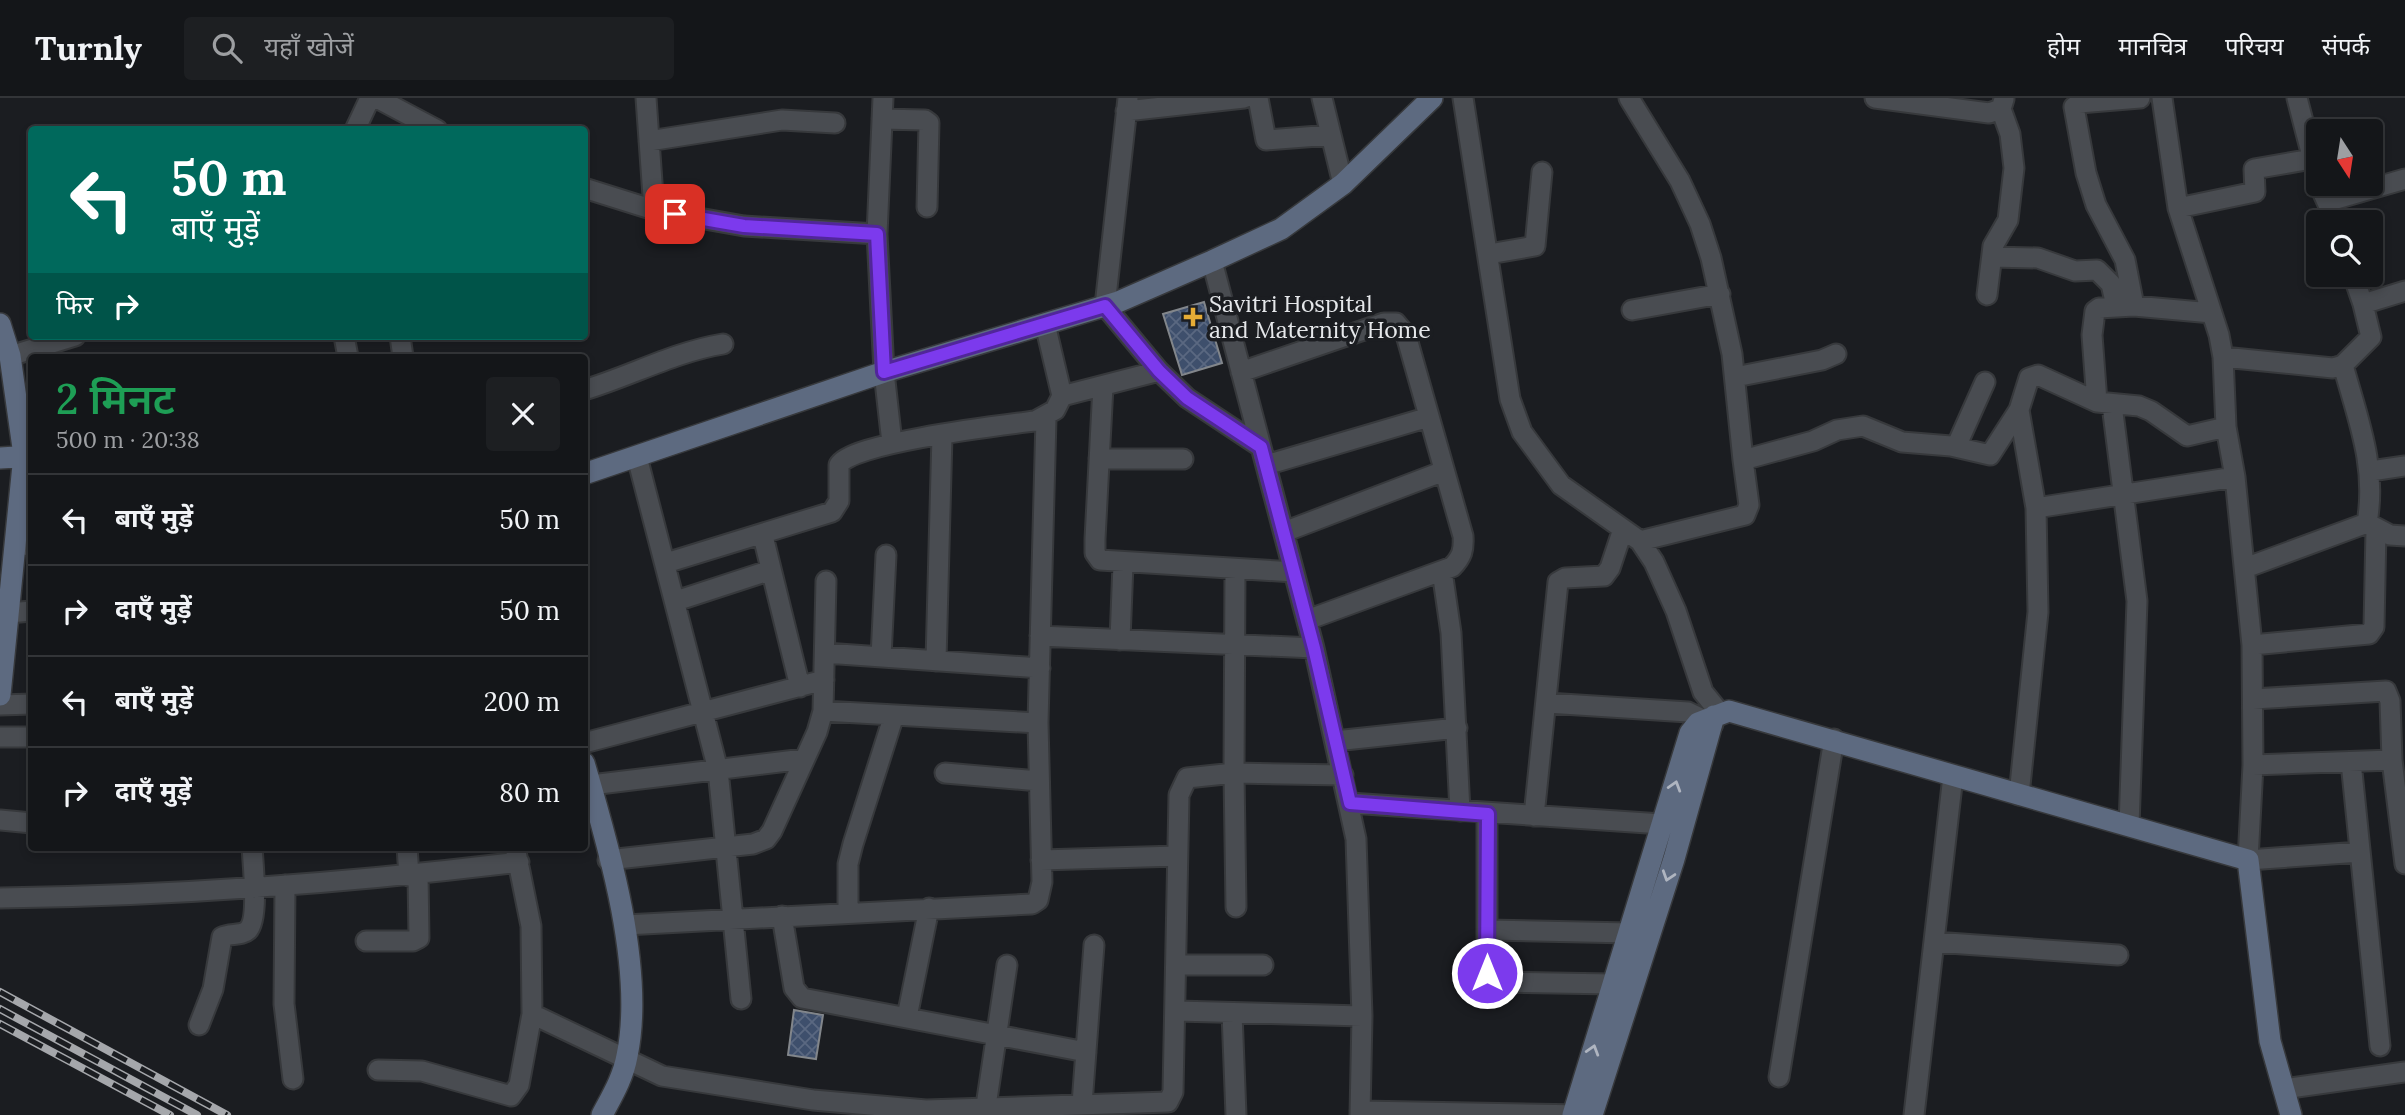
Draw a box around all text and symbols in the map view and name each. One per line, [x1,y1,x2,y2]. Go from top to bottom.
search box [184,17,674,80]
text: Turnly [35,27,142,69]
icon: search [208,29,246,67]
text: यहाँ खोजें [264,30,354,63]
text: होम [2047,31,2080,62]
text: मानचित्र [2118,31,2187,62]
text: परिचय [2225,31,2284,62]
text: संपर्क [2322,31,2370,62]
north arrow [2306,119,2384,196]
map controls [2306,119,2383,287]
text: 50 m [171,146,287,208]
icon: left [56,154,147,245]
pin [645,184,705,244]
icon: arrive [656,195,694,233]
text: बाएँ मुड़ें [171,207,260,248]
button: search [2306,210,2383,287]
icon: right [107,287,145,325]
text: फिर [56,288,93,321]
place label: Savitri Hospital and Maternity Home [1209,289,1431,344]
marker: Savitri Hospital and Maternity Home [1183,307,1203,327]
text: 2 मिनट [56,372,175,426]
button: close [486,377,560,451]
text: 500 m · 20:38 [56,425,200,454]
icon: left [56,501,94,539]
text: बाएँ मुड़ें [115,501,193,534]
text: 50 m [500,503,560,536]
icon: right [56,592,94,630]
text: दाएँ मुड़ें [115,592,192,625]
text: 50 m [500,594,560,627]
icon: left [56,683,94,721]
text: बाएँ मुड़ें [115,683,193,716]
text: 200 m [484,685,560,718]
icon: right [56,774,94,812]
text: दाएँ मुड़ें [115,774,192,807]
text: 80 m [499,776,560,809]
one-way arrow [1666,780,1681,792]
one-way arrow [1662,869,1676,881]
position arrow [1450,936,1524,1010]
one-way arrow [1585,1044,1599,1057]

